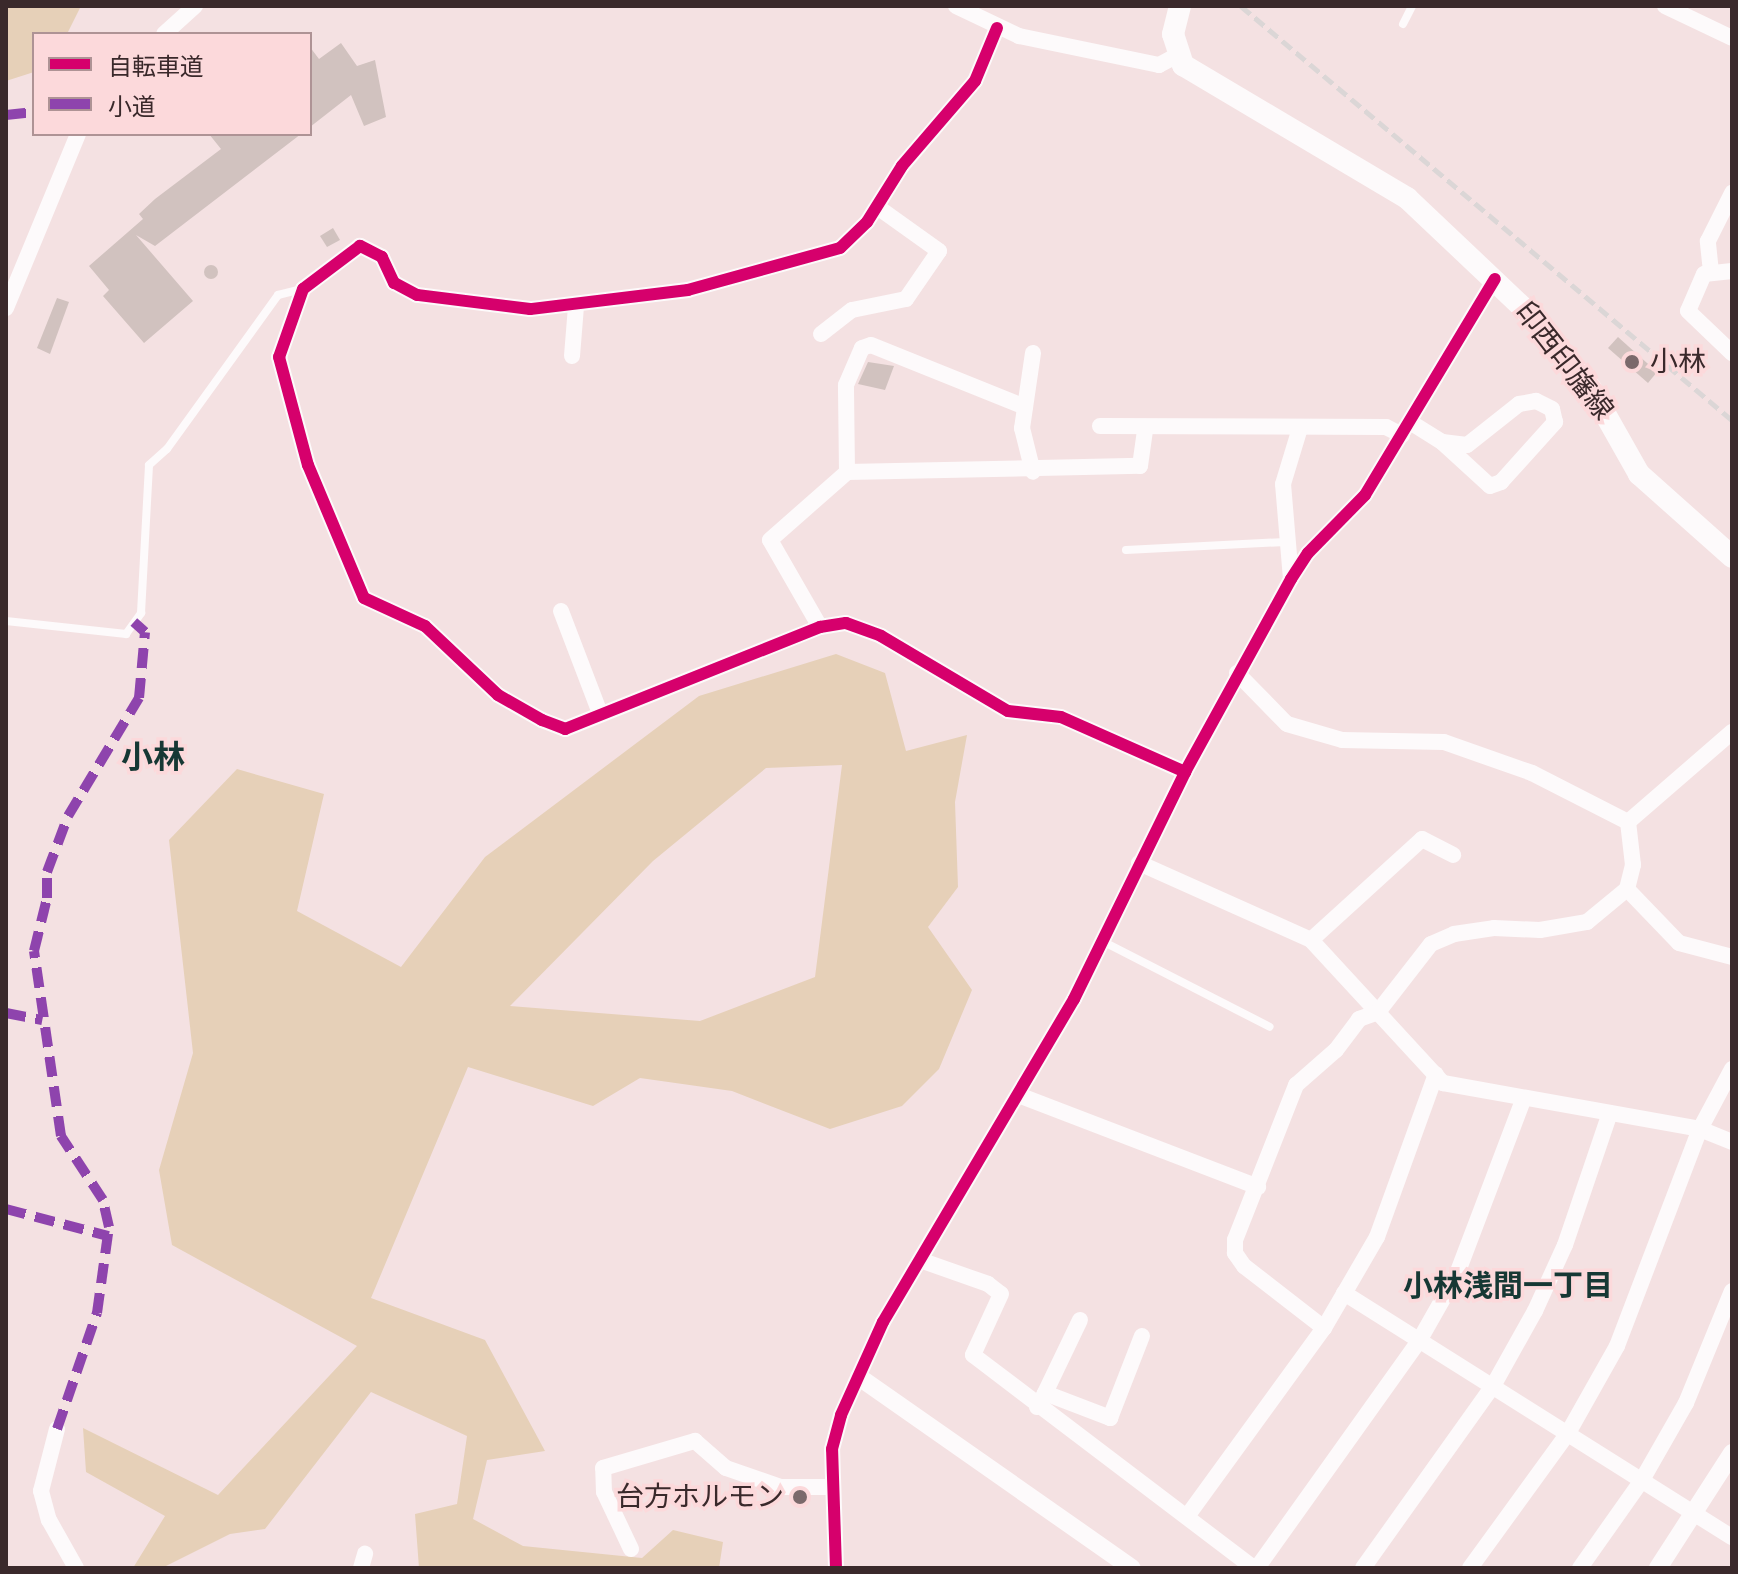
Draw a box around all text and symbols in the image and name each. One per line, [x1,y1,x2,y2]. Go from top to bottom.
legend [32,32,312,136]
text: 自転車道 [108,53,204,81]
text: 小道 [108,93,156,121]
street label: 印西印旛線 [1508,295,1620,427]
place label: 小林 [1650,345,1706,379]
marker: 小林 [1621,351,1643,373]
district label: 小林 [121,738,185,776]
district label: 小林浅間一丁目 [1403,1268,1613,1304]
place label: 台方ホルモン [616,1480,784,1514]
marker: 台方ホルモン [791,1488,809,1506]

